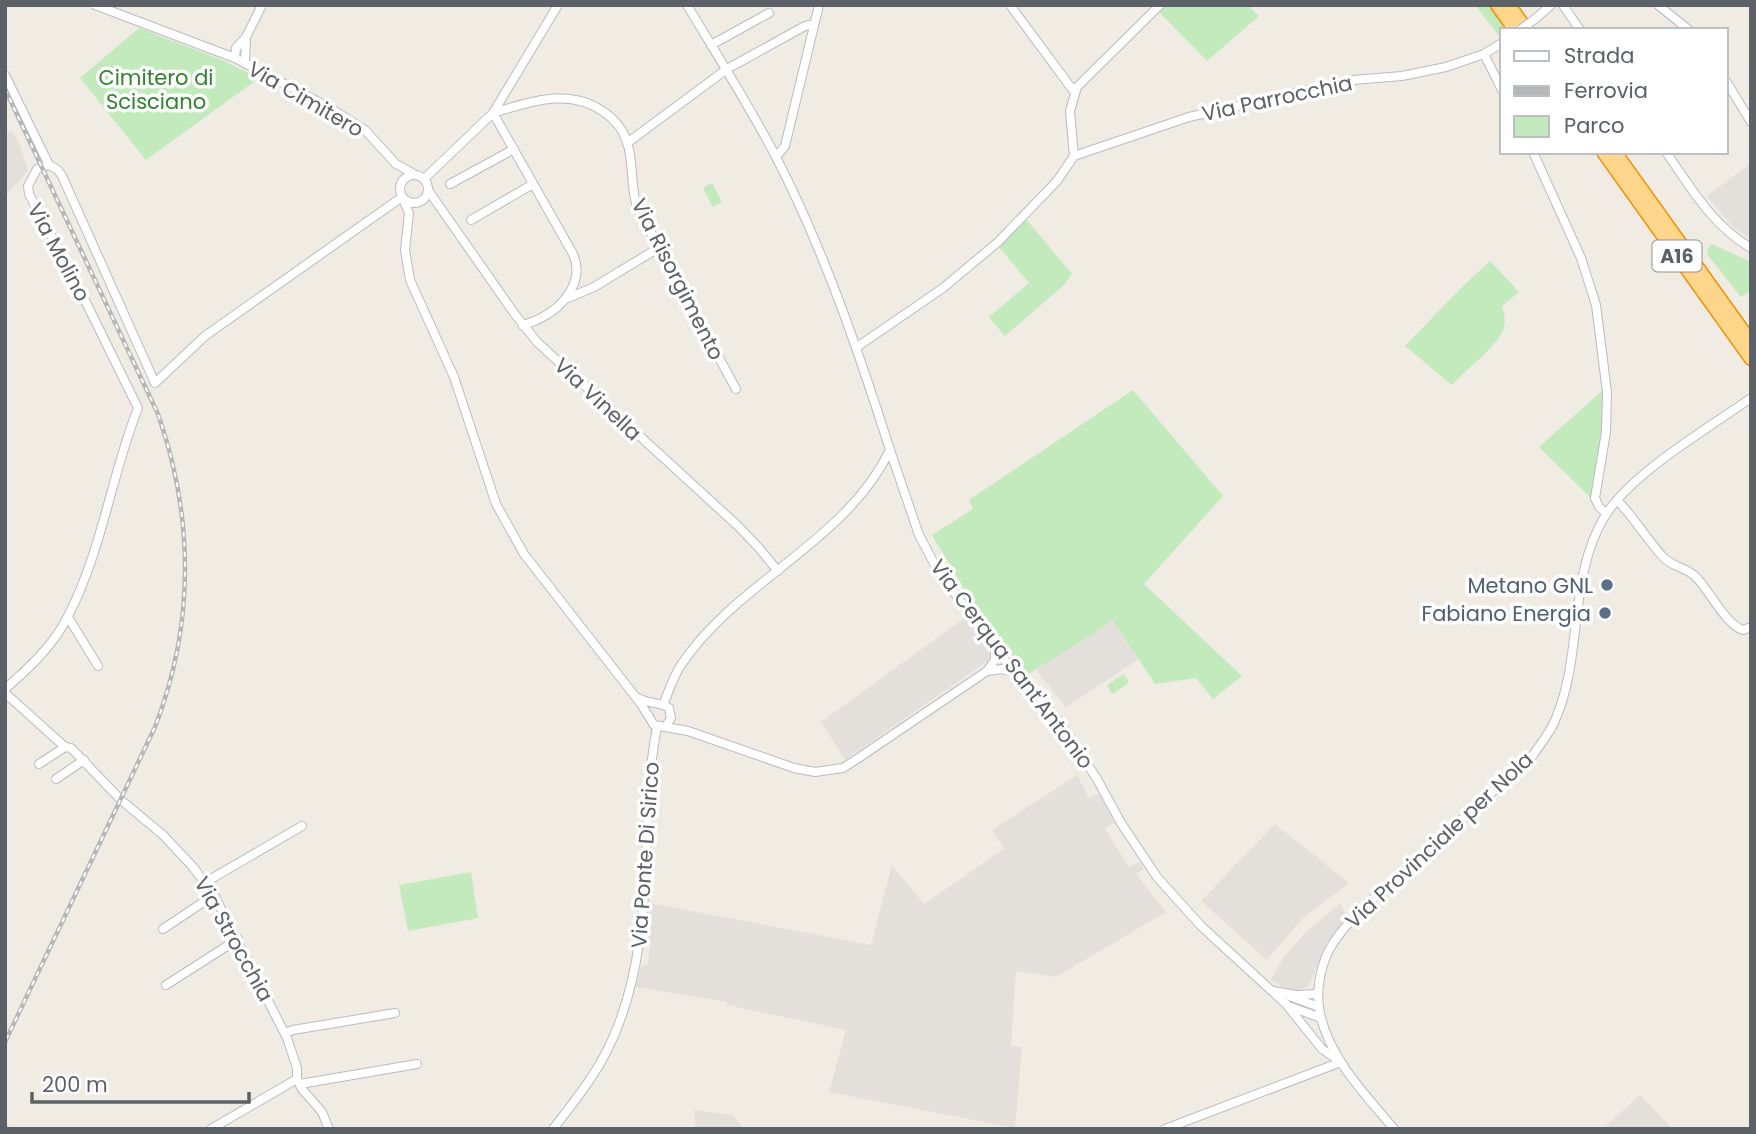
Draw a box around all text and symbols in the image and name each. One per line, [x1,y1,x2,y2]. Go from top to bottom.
legend [1500,28,1728,154]
text: Strada [1564,41,1634,70]
street label: Via Cimitero [243,54,369,144]
park label: Cimitero di Scisciano [98,63,214,116]
street label: Via Parrocchia [1199,68,1355,128]
text: Ferrovia [1564,76,1648,105]
text: Parco [1564,111,1624,140]
street label: Via Risorgimento [625,193,731,365]
street label: Via Molino [21,198,97,306]
road number: A16 [1652,240,1702,272]
street label: Via Vinella [548,351,648,447]
street label: Via Cerqua Sant'Antonio [924,553,1100,775]
place label: Metano GNL [1467,571,1593,600]
marker: Metano GNL [1599,577,1615,593]
place label: Fabiano Energia [1422,599,1591,628]
marker: Fabiano Energia [1597,605,1613,621]
street label: Via Provinciale per Nola [1339,745,1539,935]
street label: Via Ponte Di Sirico [624,761,666,949]
street label: Via Strocchia [188,871,280,1007]
scale bar [32,1060,248,1104]
text: 200 m [42,1070,108,1099]

